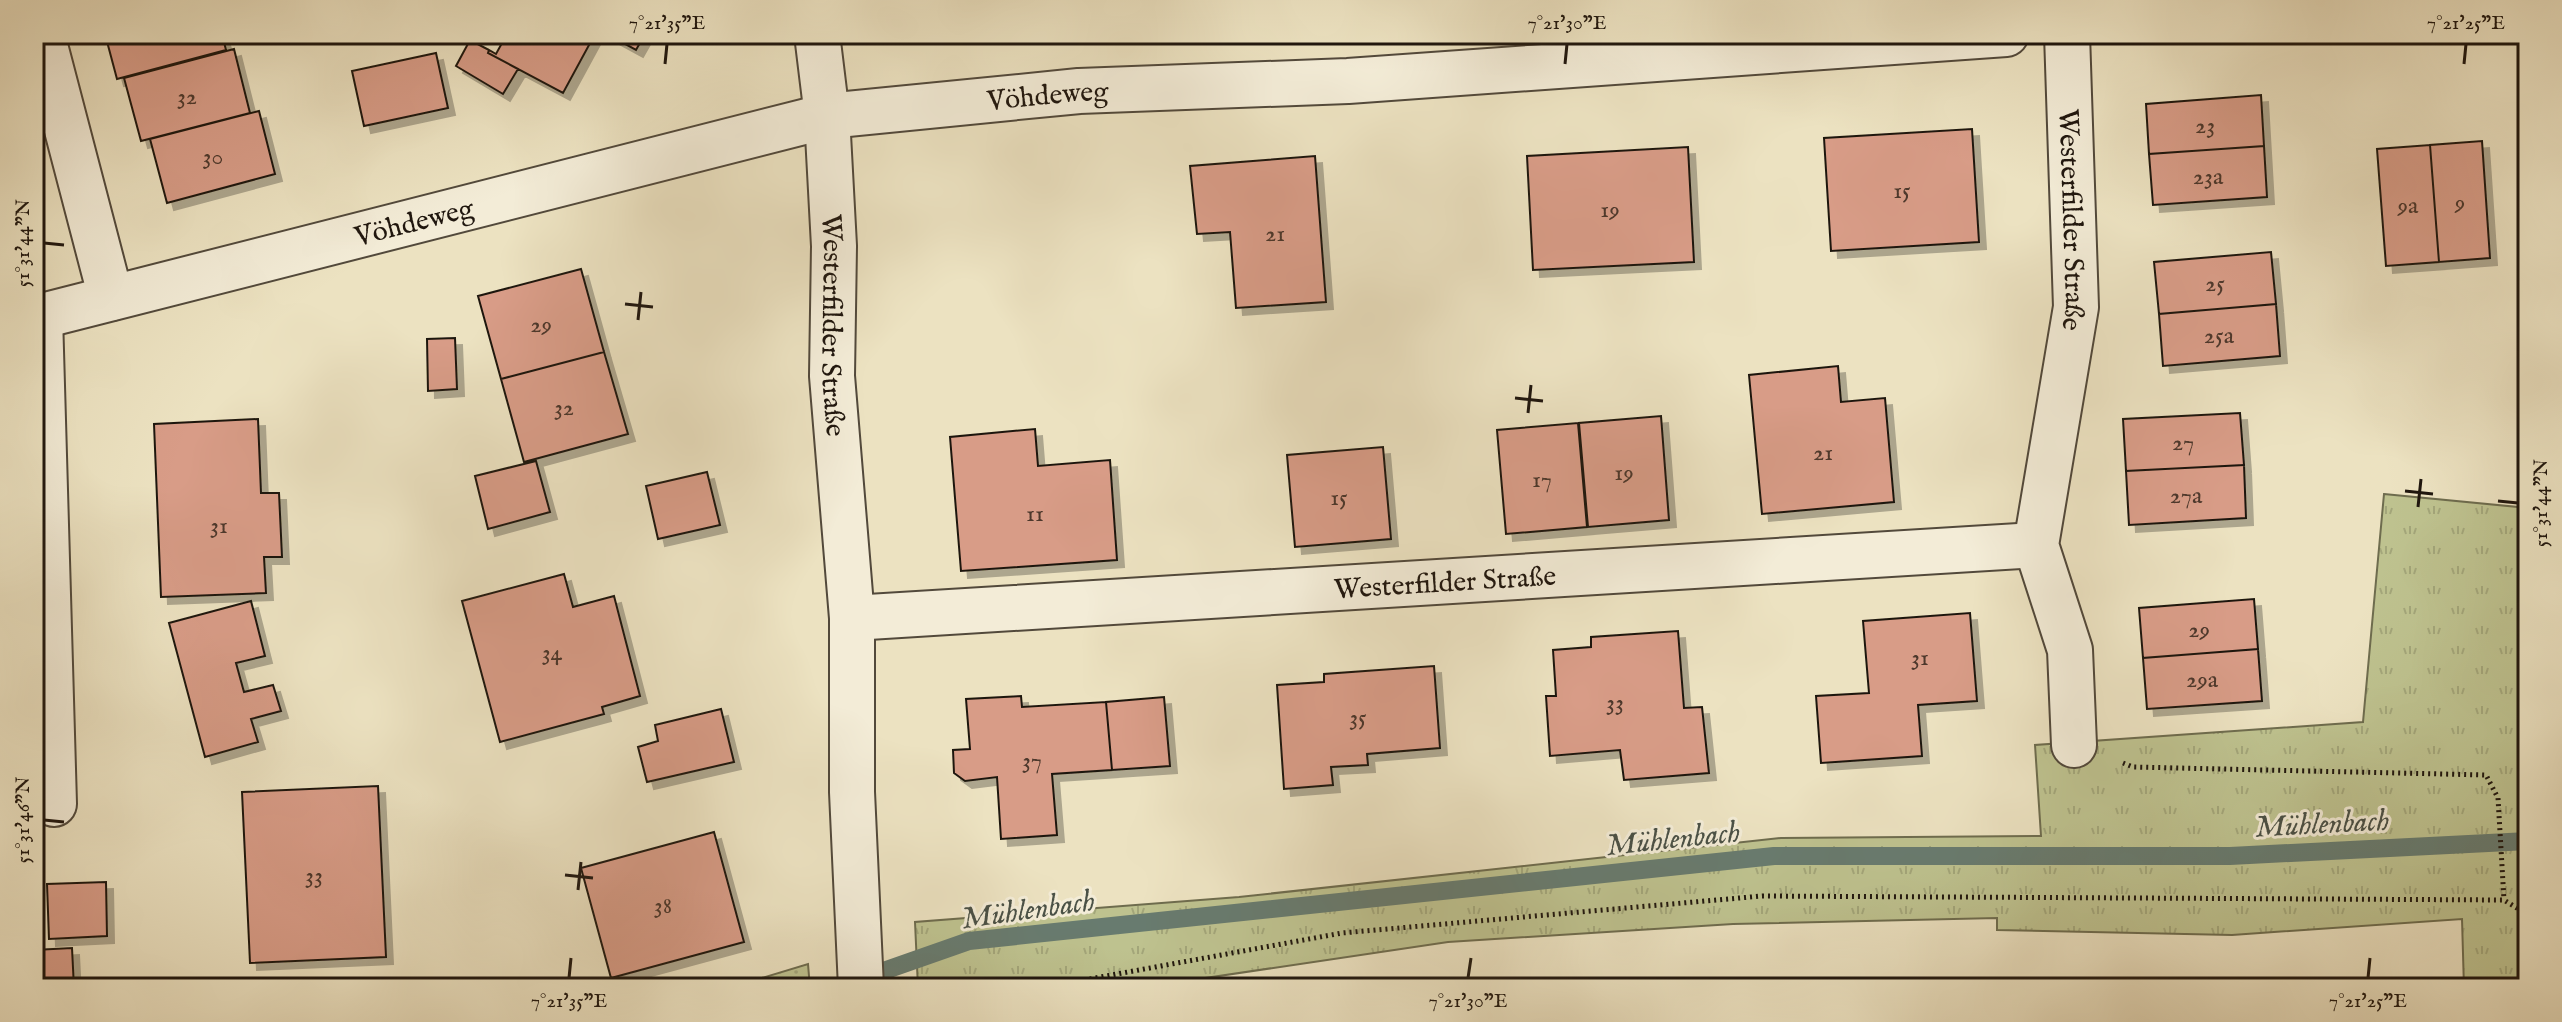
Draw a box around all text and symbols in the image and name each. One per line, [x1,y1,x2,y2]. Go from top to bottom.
text: 7°21'35"E [629,11,705,36]
text: 7°21'30"E [1527,11,1607,36]
text: 7°21'25"E [2427,11,2505,36]
street label: Vöhdeweg [985,75,1110,120]
house number: 32 [177,82,197,113]
street label: Westerfilder Straße [2049,108,2091,333]
house number: 23 [2195,111,2215,142]
house number: 30 [203,142,223,173]
house number: 23a [2193,162,2224,193]
house number: 15 [1893,176,1911,207]
house number: 9 [2454,188,2465,219]
street label: Vöhdeweg [350,191,479,256]
house number: 9a [2397,191,2419,222]
house number: 19 [1600,195,1620,226]
text: 51°31'44"N [11,199,36,287]
street label: Westerfilder Straße [812,213,852,438]
house number: 21 [1265,219,1285,250]
house number: 25 [2205,269,2225,300]
house number: 29 [530,310,552,341]
house number: 25a [2204,321,2235,352]
house number: 32 [554,393,574,424]
house number: 27 [2172,428,2194,459]
house number: 21 [1813,438,1833,469]
house number: 19 [1614,458,1634,489]
text: 51°31'44"N [2529,459,2554,547]
house number: 17 [1532,465,1552,496]
house number: 27a [2170,481,2203,512]
house number: 15 [1330,483,1348,514]
house number: 11 [1026,499,1044,530]
house number: 31 [210,511,228,542]
street label: Westerfilder Straße [1333,560,1557,608]
house number: 29 [2188,615,2210,646]
house number: 34 [542,638,563,669]
house number: 31 [1911,643,1929,674]
house number: 29a [2186,665,2219,696]
house number: 33 [1606,688,1624,719]
house number: 35 [1349,703,1367,734]
house number: 37 [1022,746,1042,777]
text: 51°31'46"N [11,777,36,863]
water label: Mühlenbach [2254,802,2390,847]
water label: Mühlenbach [1604,814,1742,866]
house number: 33 [305,861,323,892]
water label: Mühlenbach [959,883,1098,939]
house number: 38 [654,891,672,922]
text: 7°21'35"E [531,989,607,1014]
text: 7°21'30"E [1428,989,1508,1014]
text: 7°21'25"E [2329,989,2407,1014]

